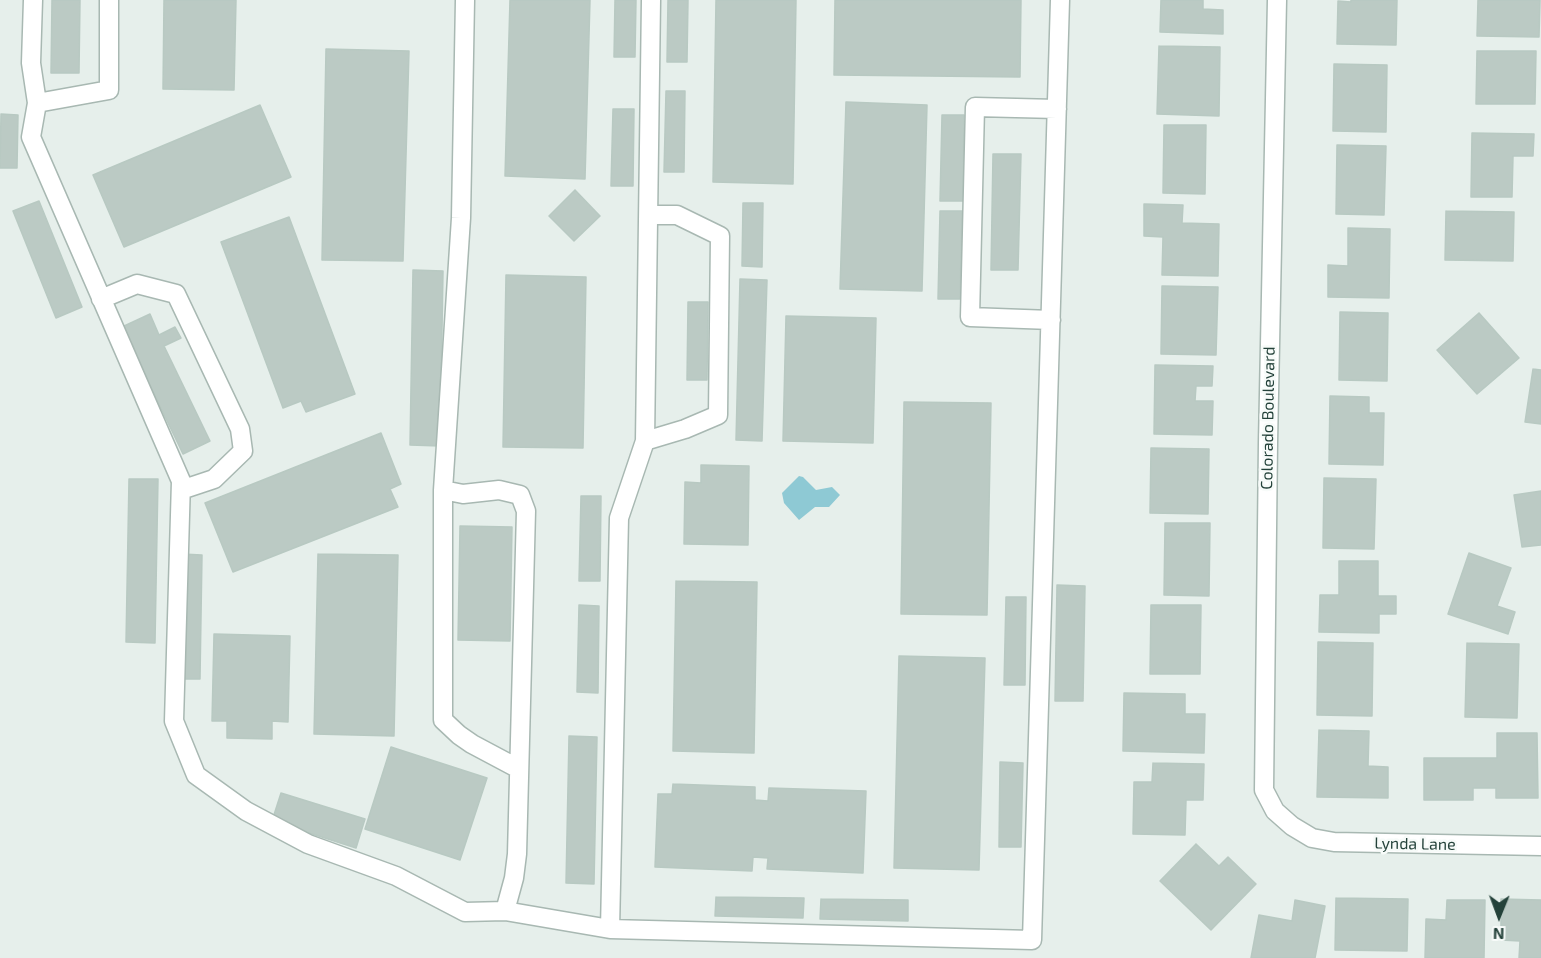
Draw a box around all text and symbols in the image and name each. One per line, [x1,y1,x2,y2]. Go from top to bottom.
street label: Colorado Boulevard [1257,346,1279,490]
street label: Lynda Lane [1374,834,1456,854]
north arrow [1469,886,1529,946]
text: N [1493,925,1505,944]

